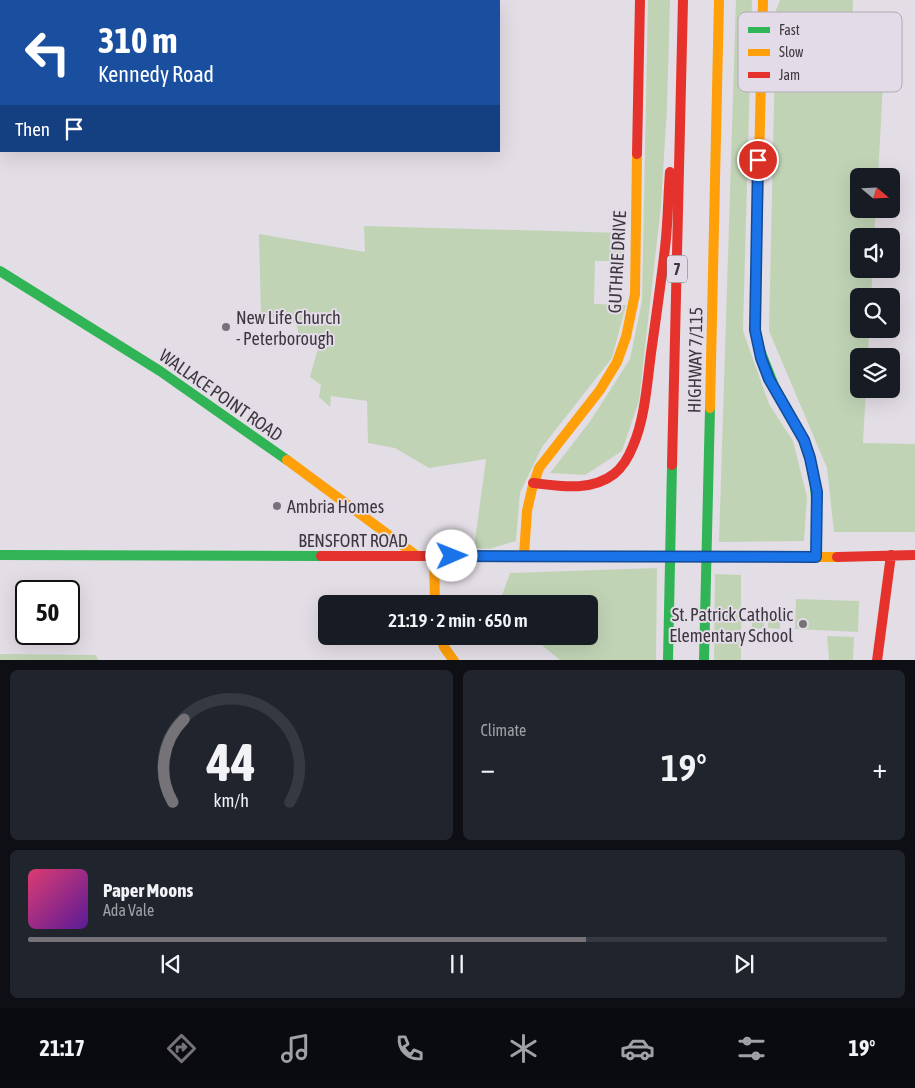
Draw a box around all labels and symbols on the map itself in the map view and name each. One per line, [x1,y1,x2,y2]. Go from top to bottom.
legend [738,12,902,92]
text: Fast [779,22,800,38]
text: Slow [779,44,804,60]
text: Jam [779,67,800,83]
pin [737,139,779,181]
north arrow [850,168,900,218]
street label: GUTHRIE DRIVE [604,210,630,314]
road number: 7 [667,255,687,282]
place label: New Life Church - Peterborough [236,307,341,349]
street label: HIGHWAY 7/115 [684,307,706,413]
marker: New Life Church - Peterborough [220,321,232,333]
street label: WALLACE POINT ROAD [155,345,287,445]
place label: Ambria Homes [287,496,384,517]
marker: Ambria Homes [271,500,283,512]
position arrow [425,529,477,581]
street label: BENSFORT ROAD [298,530,408,551]
speed limit sign: 50 [15,580,80,645]
place label: St. Patrick Catholic Elementary School [669,604,793,646]
marker: St. Patrick Catholic Elementary School [797,618,809,630]

